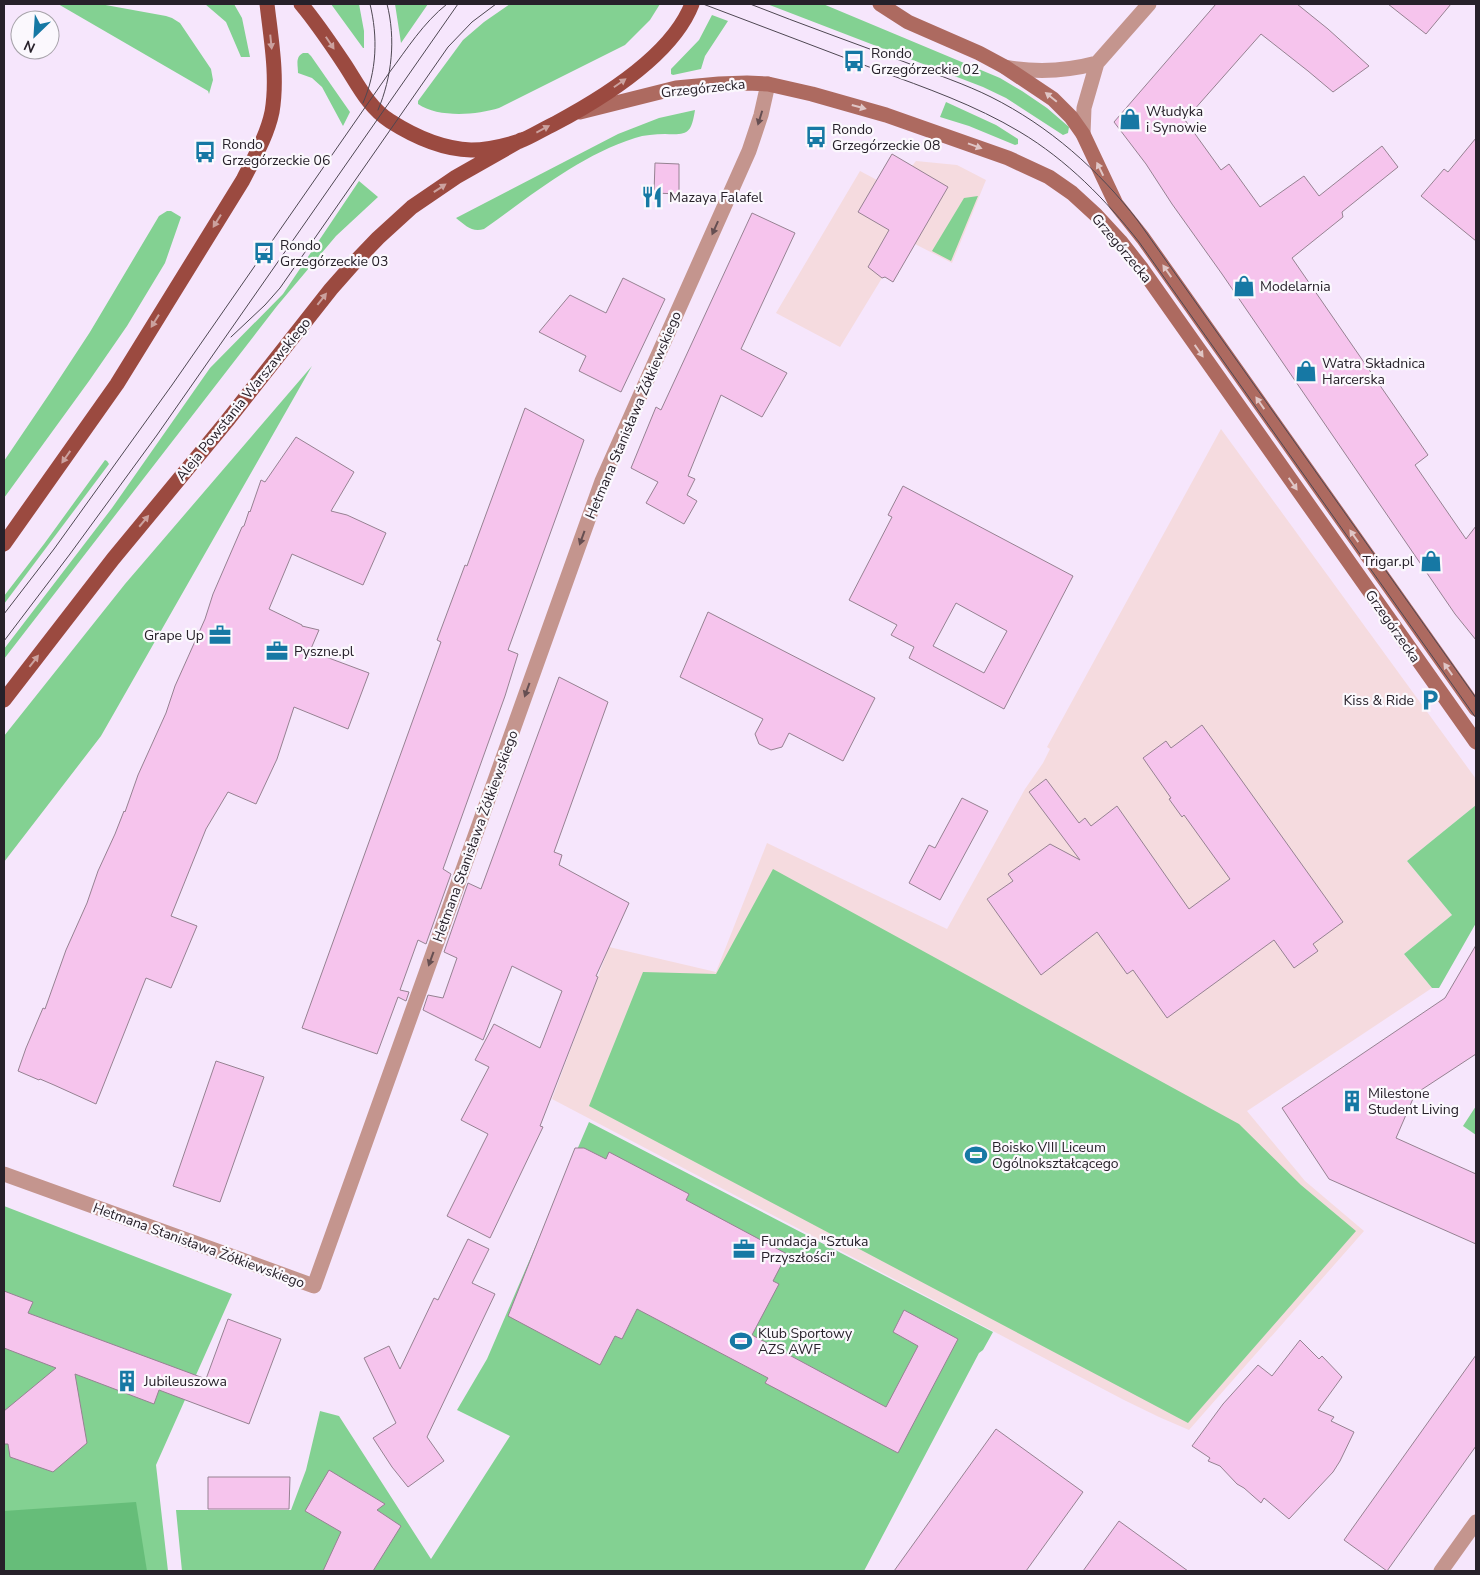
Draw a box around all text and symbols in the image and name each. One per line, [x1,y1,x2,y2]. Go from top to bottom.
north arrow [10,10,60,60]
one-way arrow [268,34,276,50]
text: N [21,36,38,57]
one-way arrow [325,36,335,49]
place label: Rondo Grzegórzeckie 02 [871,44,979,79]
bus stop icon: Rondo Grzegórzeckie 02 [841,48,867,74]
street label: Grzegórzecka [660,75,746,102]
one-way arrow [613,78,626,88]
one-way arrow [1045,92,1058,103]
place label: Włudyka i Synowie [1146,102,1207,137]
one-way arrow [851,104,866,112]
shop icon: Włudyka i Synowie [1117,106,1143,132]
one-way arrow [755,111,763,126]
place label: Rondo Grzegórzeckie 08 [832,120,940,155]
bus stop icon: Rondo Grzegórzeckie 08 [803,124,829,150]
one-way arrow [535,125,550,133]
place label: Rondo Grzegórzeckie 06 [222,135,330,170]
bus stop icon: Rondo Grzegórzeckie 06 [192,139,218,165]
one-way arrow [968,142,983,150]
one-way arrow [1096,162,1104,176]
one-way arrow [433,183,447,193]
restaurant icon: Mazaya Falafel [639,184,665,210]
place label: Mazaya Falafel [669,188,764,207]
street label: Grzegórzecka [1087,210,1156,287]
one-way arrow [213,215,222,228]
one-way arrow [710,221,718,235]
place label: Rondo Grzegórzeckie 03 [280,236,388,271]
bus stop icon: Rondo Grzegórzeckie 03 [251,240,277,266]
one-way arrow [1162,264,1172,278]
shop icon: Modelarnia [1231,273,1257,299]
place label: Modelarnia [1260,277,1331,296]
one-way arrow [317,293,328,306]
street label: Hetmana Stanisława Żółkiewskiego [581,308,686,522]
street label: Aleja Powstania Warszawskiego [172,314,315,485]
one-way arrow [151,315,160,328]
one-way arrow [1194,345,1204,358]
place label: Watra Składnica Harcerska [1322,354,1425,389]
shop icon: Watra Składnica Harcerska [1293,358,1319,384]
one-way arrow [1256,397,1266,410]
one-way arrow [60,450,71,463]
one-way arrow [1288,477,1298,491]
one-way arrow [138,515,149,528]
one-way arrow [1349,529,1359,543]
one-way arrow [578,530,585,545]
shop icon: Trigar.pl [1418,548,1444,574]
place label: Trigar.pl [1363,552,1415,571]
street label: Grzegórzecka [1361,586,1425,666]
office icon: Grape Up [207,622,233,648]
place label: Grape Up [144,626,204,645]
office icon: Pyszne.pl [264,638,290,664]
place label: Pyszne.pl [294,642,355,661]
one-way arrow [28,655,39,668]
one-way arrow [1443,662,1453,676]
one-way arrow [523,683,530,698]
parking icon: Kiss & Ride [1417,687,1443,713]
place label: Kiss & Ride [1343,691,1414,710]
street label: Hetmana Stanisława Żółkiewskiego [428,727,523,945]
one-way arrow [427,952,435,967]
place label: Milestone Student Living [1368,1084,1459,1119]
building icon: Milestone Student Living [1339,1088,1365,1114]
place label: Boisko VIII Liceum Ogólnokształcącego [992,1138,1119,1173]
sports icon: Boisko VIII Liceum Ogólnokształcącego [963,1142,989,1168]
street label: Hetmana Stanisława Żółkiewskiego [90,1198,308,1293]
place label: Fundacja "Sztuka Przyszłości" [761,1232,868,1267]
office icon: Fundacja "Sztuka Przyszłości" [731,1236,757,1262]
place label: Klub Sportowy AZS AWF [758,1324,853,1359]
sports icon: Klub Sportowy AZS AWF [728,1328,754,1354]
building icon: Jubileuszowa [114,1368,140,1394]
place label: Jubileuszowa [143,1372,227,1391]

